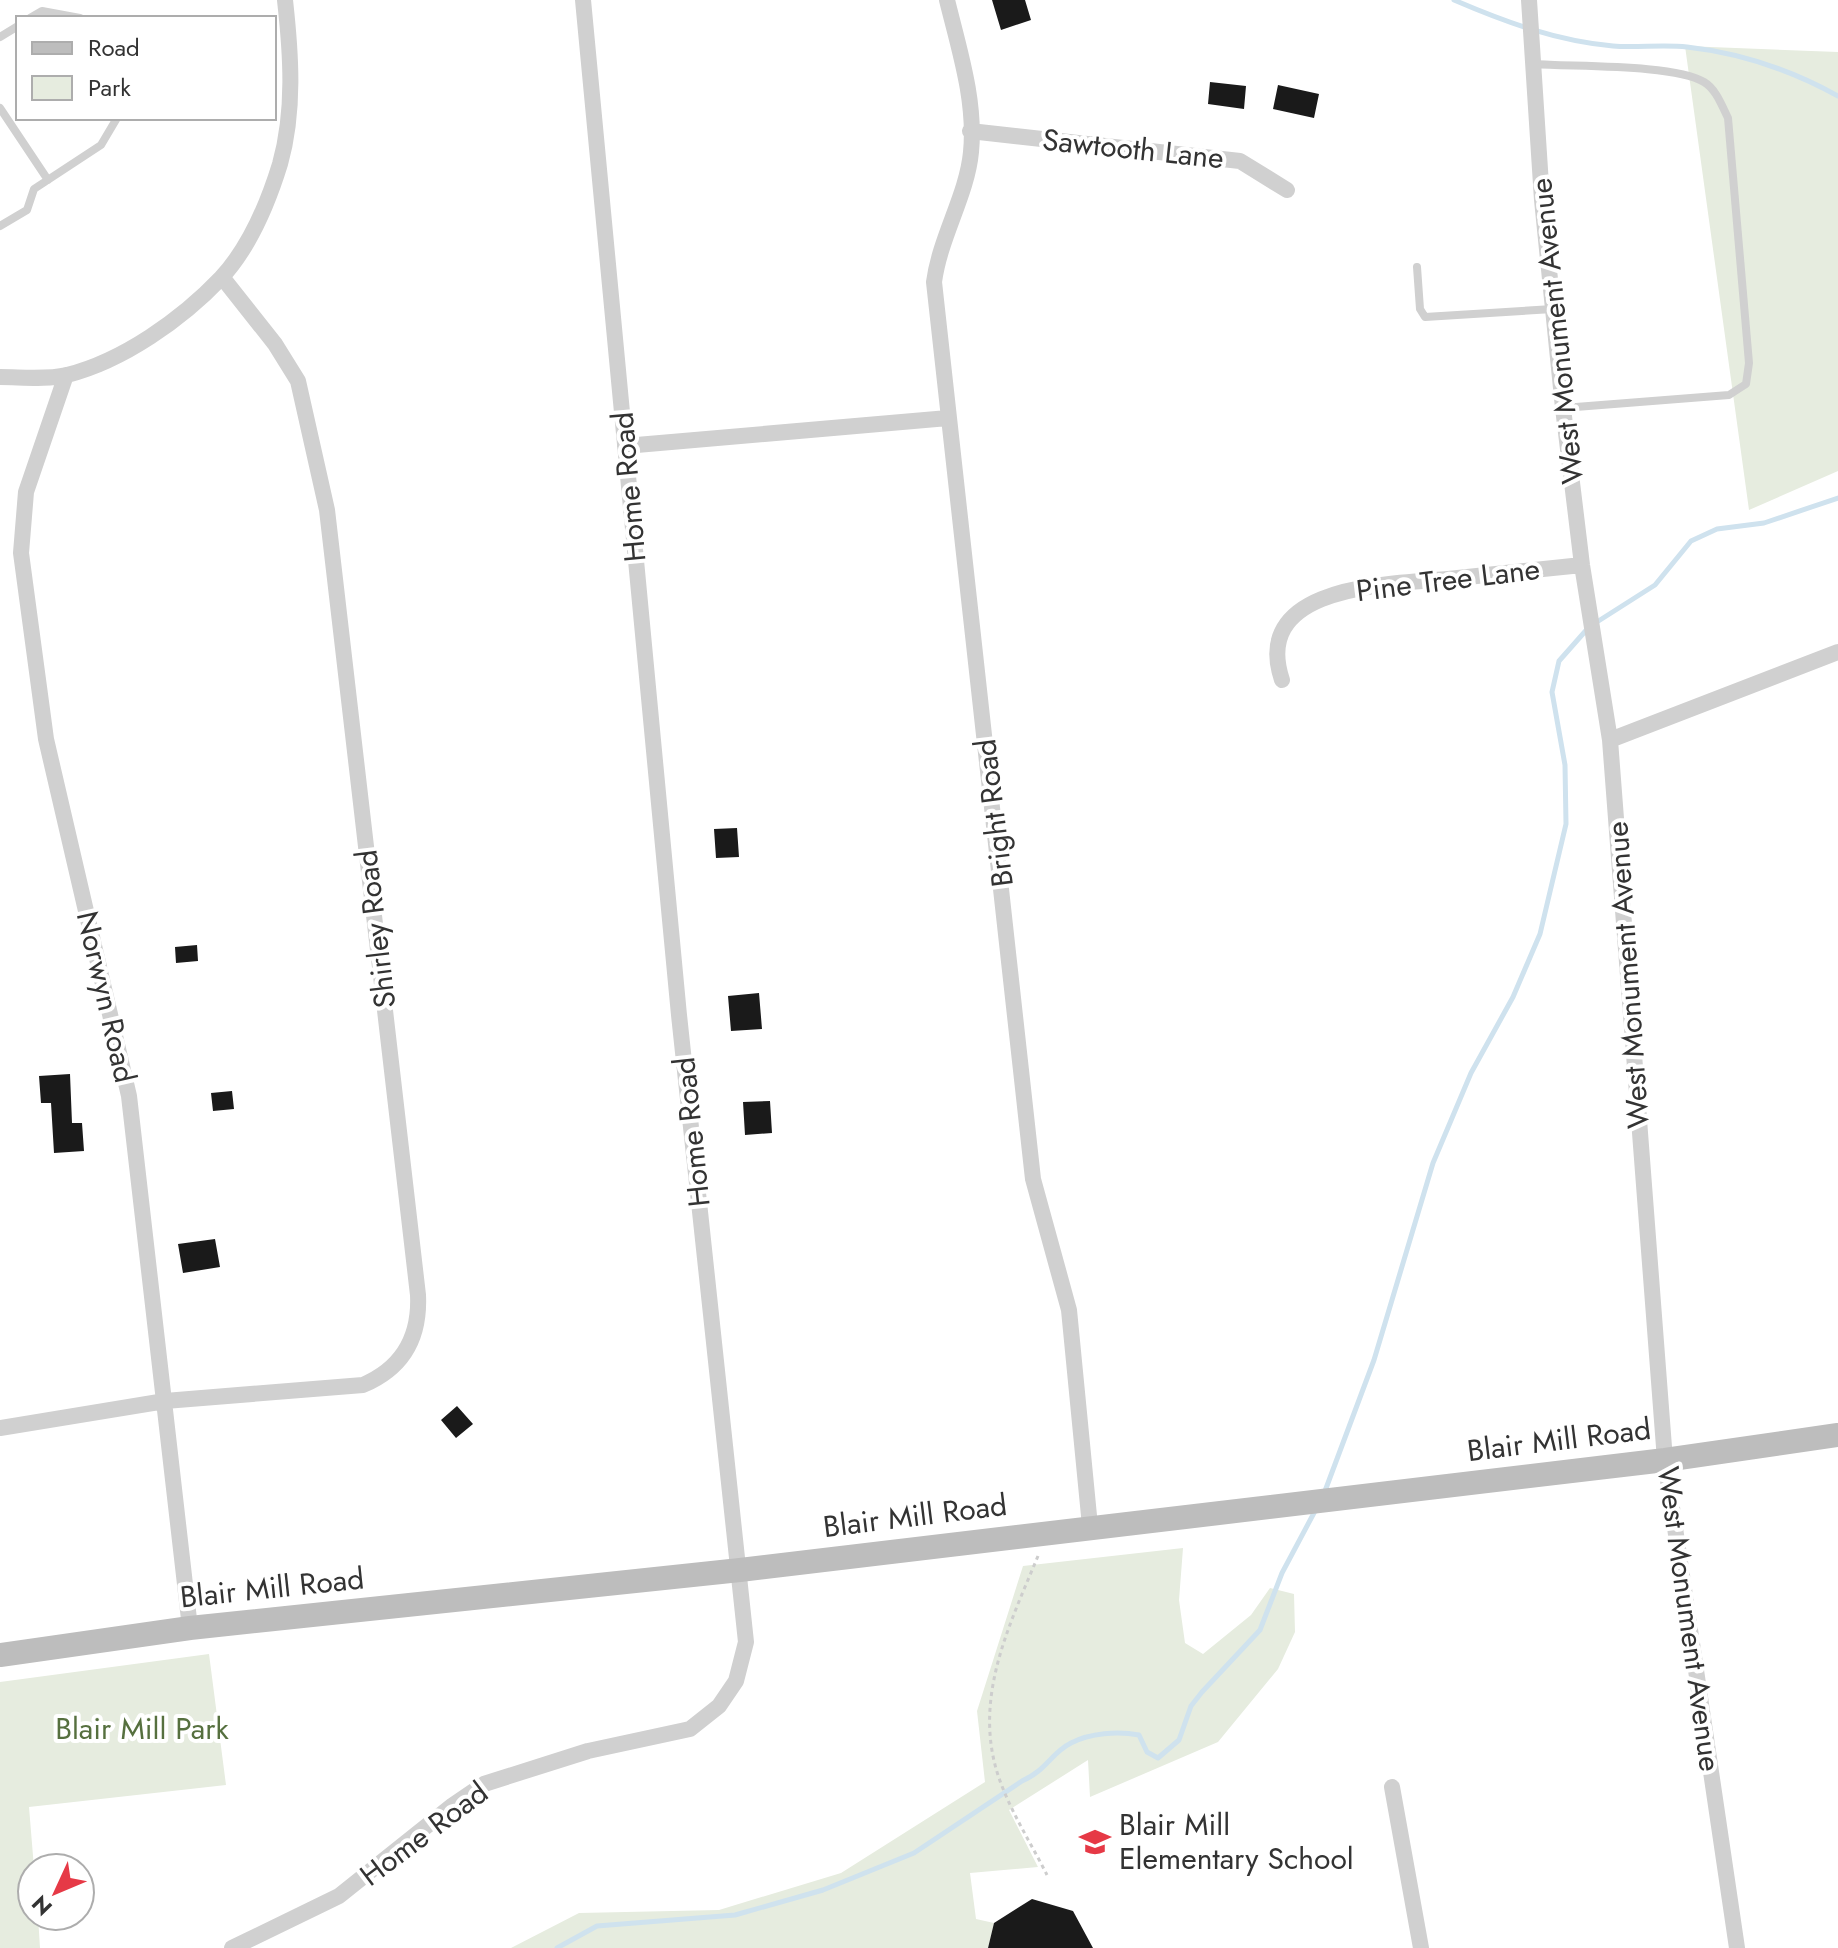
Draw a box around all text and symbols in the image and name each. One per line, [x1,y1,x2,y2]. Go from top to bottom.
legend [16,16,276,120]
text: Road [88,30,140,65]
text: Park [88,70,131,105]
street label: Sawtooth Lane [1040,118,1226,179]
street label: West Monument Avenue [1519,176,1594,486]
street label: Home Road [601,410,656,564]
street label: Pine Tree Lane [1354,547,1542,612]
street label: Bright Road [963,737,1024,889]
street label: West Monument Avenue [1595,820,1660,1130]
street label: Shirley Road [344,847,407,1011]
street label: Norwyn Road [66,907,147,1087]
street label: Home Road [662,1055,721,1209]
street label: Blair Mill Road [1465,1407,1653,1472]
street label: West Monument Avenue [1647,1464,1732,1774]
street label: Blair Mill Road [821,1483,1009,1548]
street label: Blair Mill Road [178,1556,366,1619]
park label: Blair Mill Park [55,1707,230,1750]
street label: Home Road [351,1771,497,1896]
place label: Blair Mill Elementary School [1119,1803,1354,1880]
school or university icon: Blair Mill Elementary School [1078,1825,1112,1859]
north arrow [16,1852,96,1932]
text: N [24,1888,59,1923]

